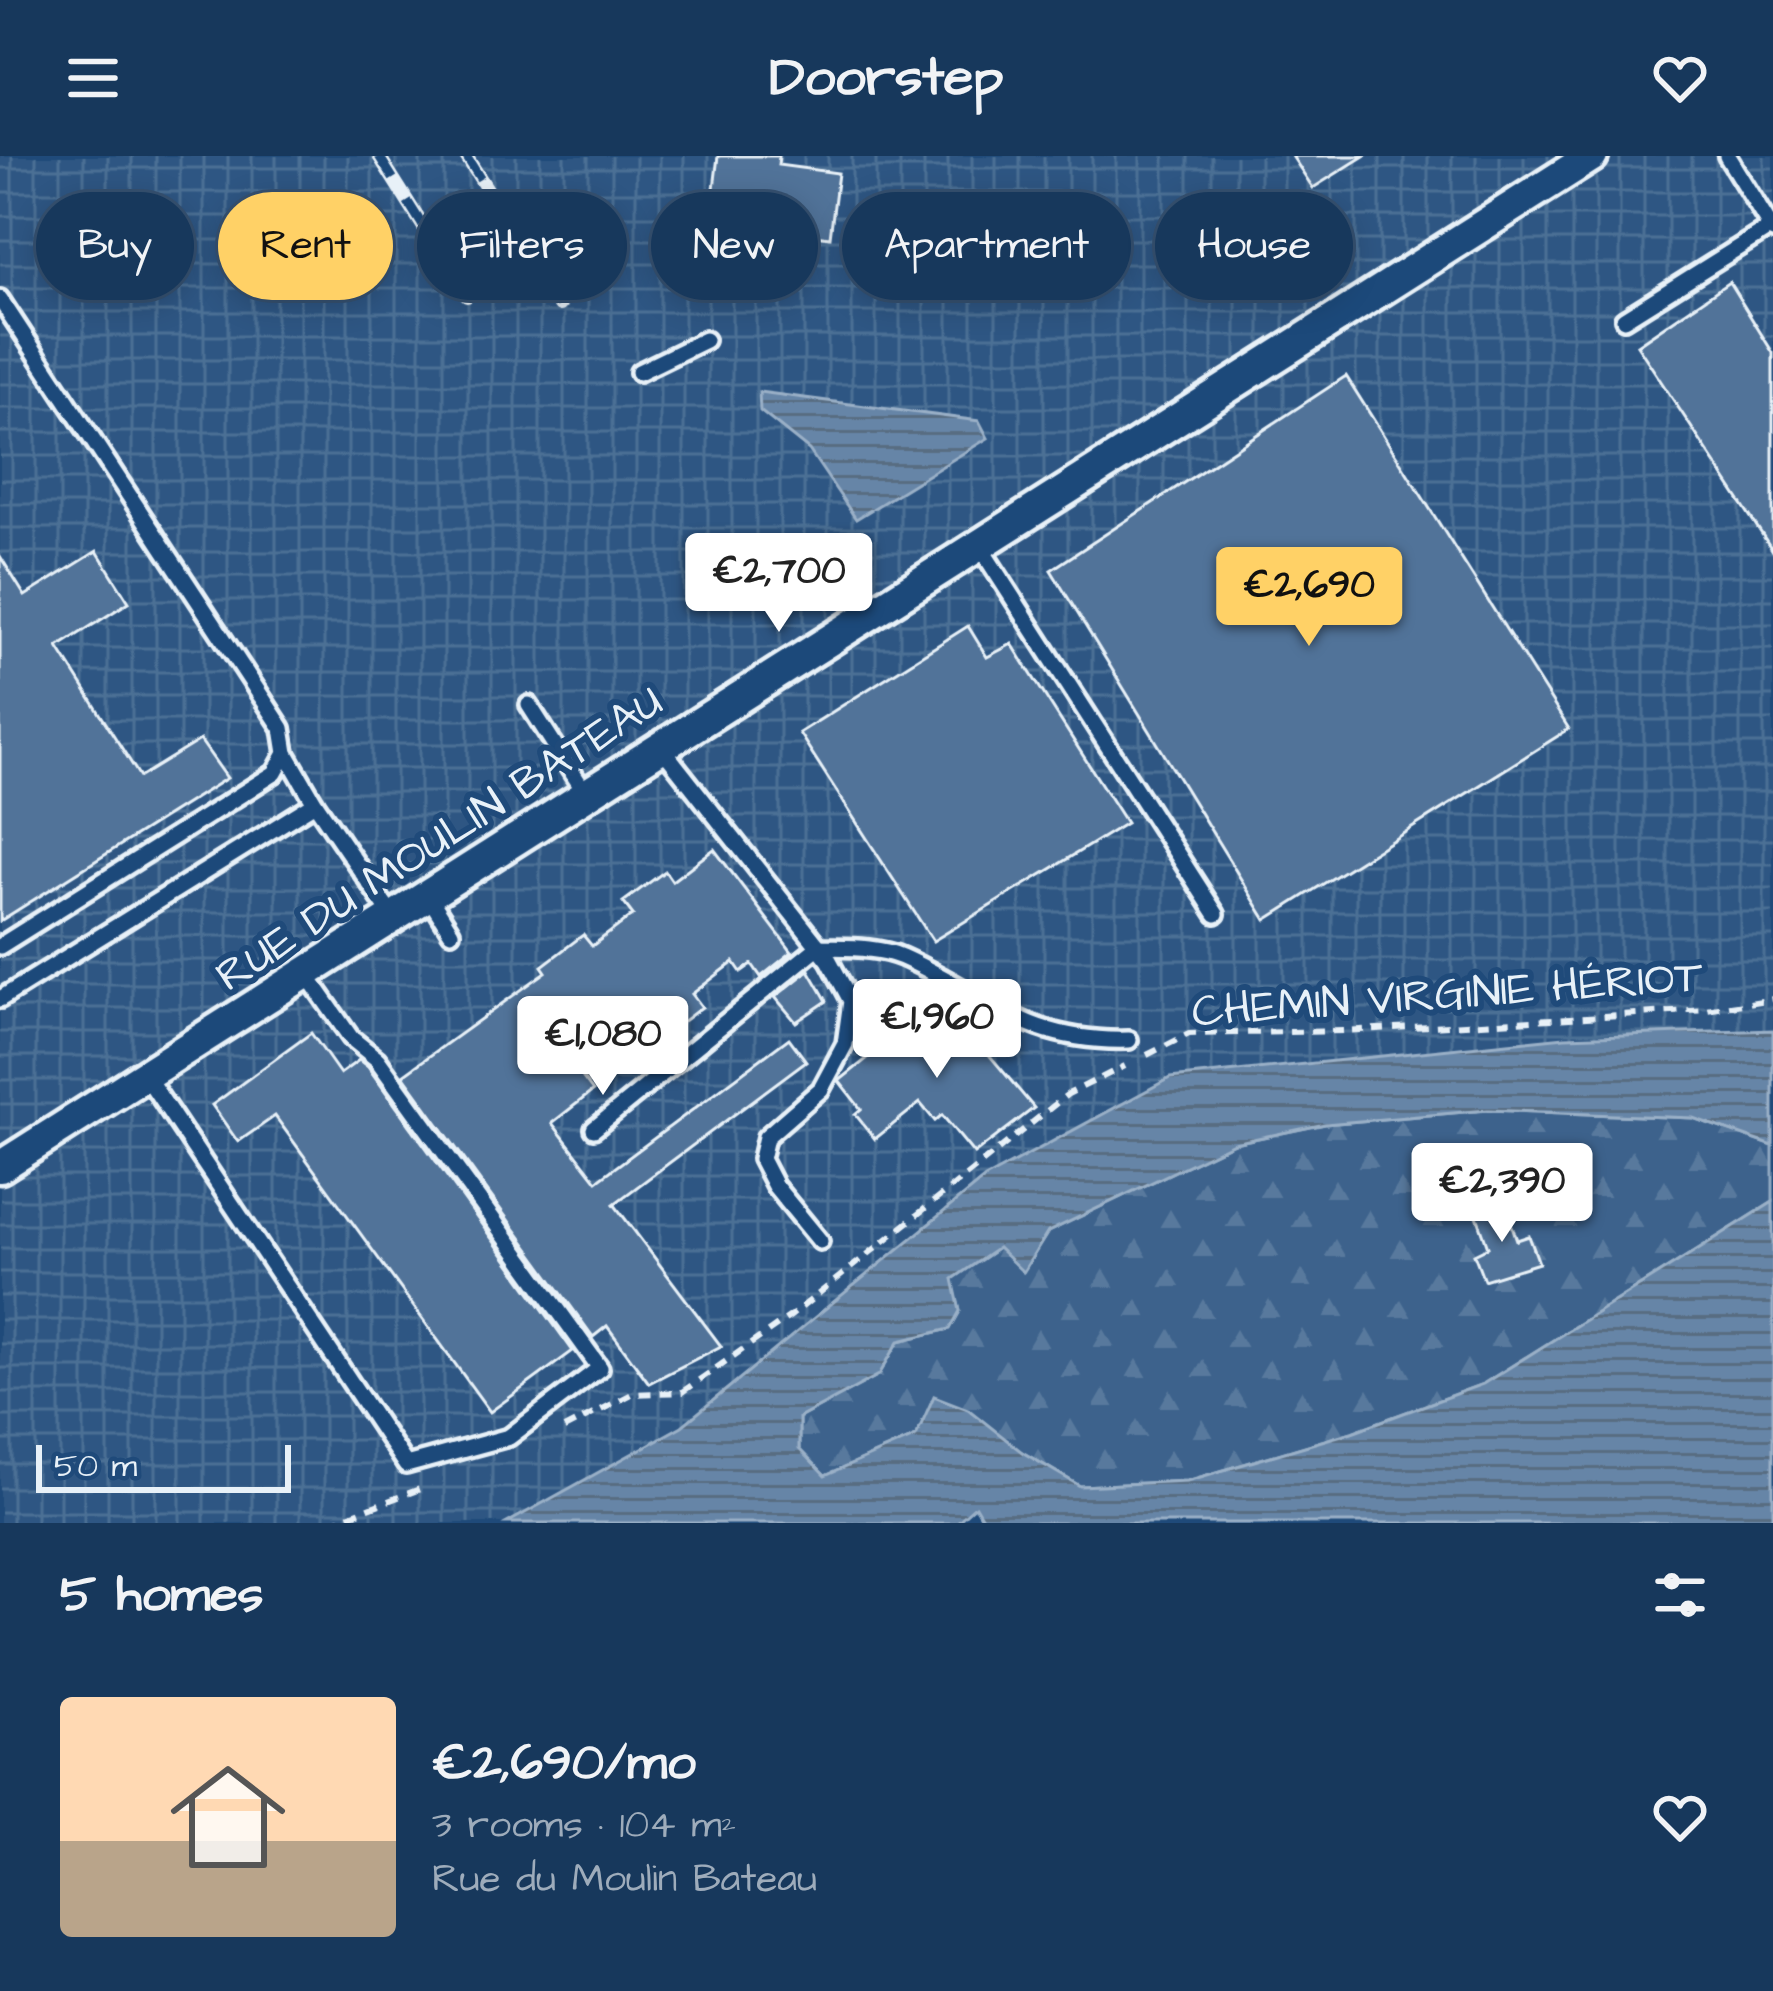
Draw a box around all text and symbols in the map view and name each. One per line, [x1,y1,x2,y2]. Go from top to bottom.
text: Doorstep [770,41,1003,116]
icon: menu [60,45,126,111]
icon: heart [1647,45,1713,111]
chip: Buy [36,192,194,300]
chip: Rent [218,192,393,300]
chip: Filters [417,192,627,300]
chip: New [651,192,818,300]
chip: Apartment [842,192,1131,300]
chip: House [1155,192,1353,300]
pin: €2,700 [681,533,877,635]
text: €2,700 [712,545,846,599]
pin: €2,690 [1211,547,1407,649]
text: €2,690 [1243,559,1375,613]
street label: RUE DU MOULIN BATEAU [204,672,675,1007]
street label: CHEMIN VIRGINIE HÉRIOT [1190,946,1706,1044]
pin: €1,960 [839,979,1035,1081]
text: €1,960 [880,991,994,1045]
pin: €1,080 [505,996,701,1098]
text: €1,080 [544,1008,662,1062]
pin: €2,390 [1404,1143,1600,1245]
text: €2,390 [1439,1155,1565,1209]
scale bar [36,1439,291,1492]
text: 50 m [54,1443,137,1489]
text: 5 homes [60,1560,263,1631]
icon: filters [1647,1562,1713,1628]
text: €2,690/mo [432,1728,696,1799]
icon: home [156,1745,300,1889]
icon: heart [1647,1784,1713,1850]
text: 3 rooms · 104 m² [432,1799,736,1853]
text: Rue du Moulin Bateau [432,1853,817,1907]

